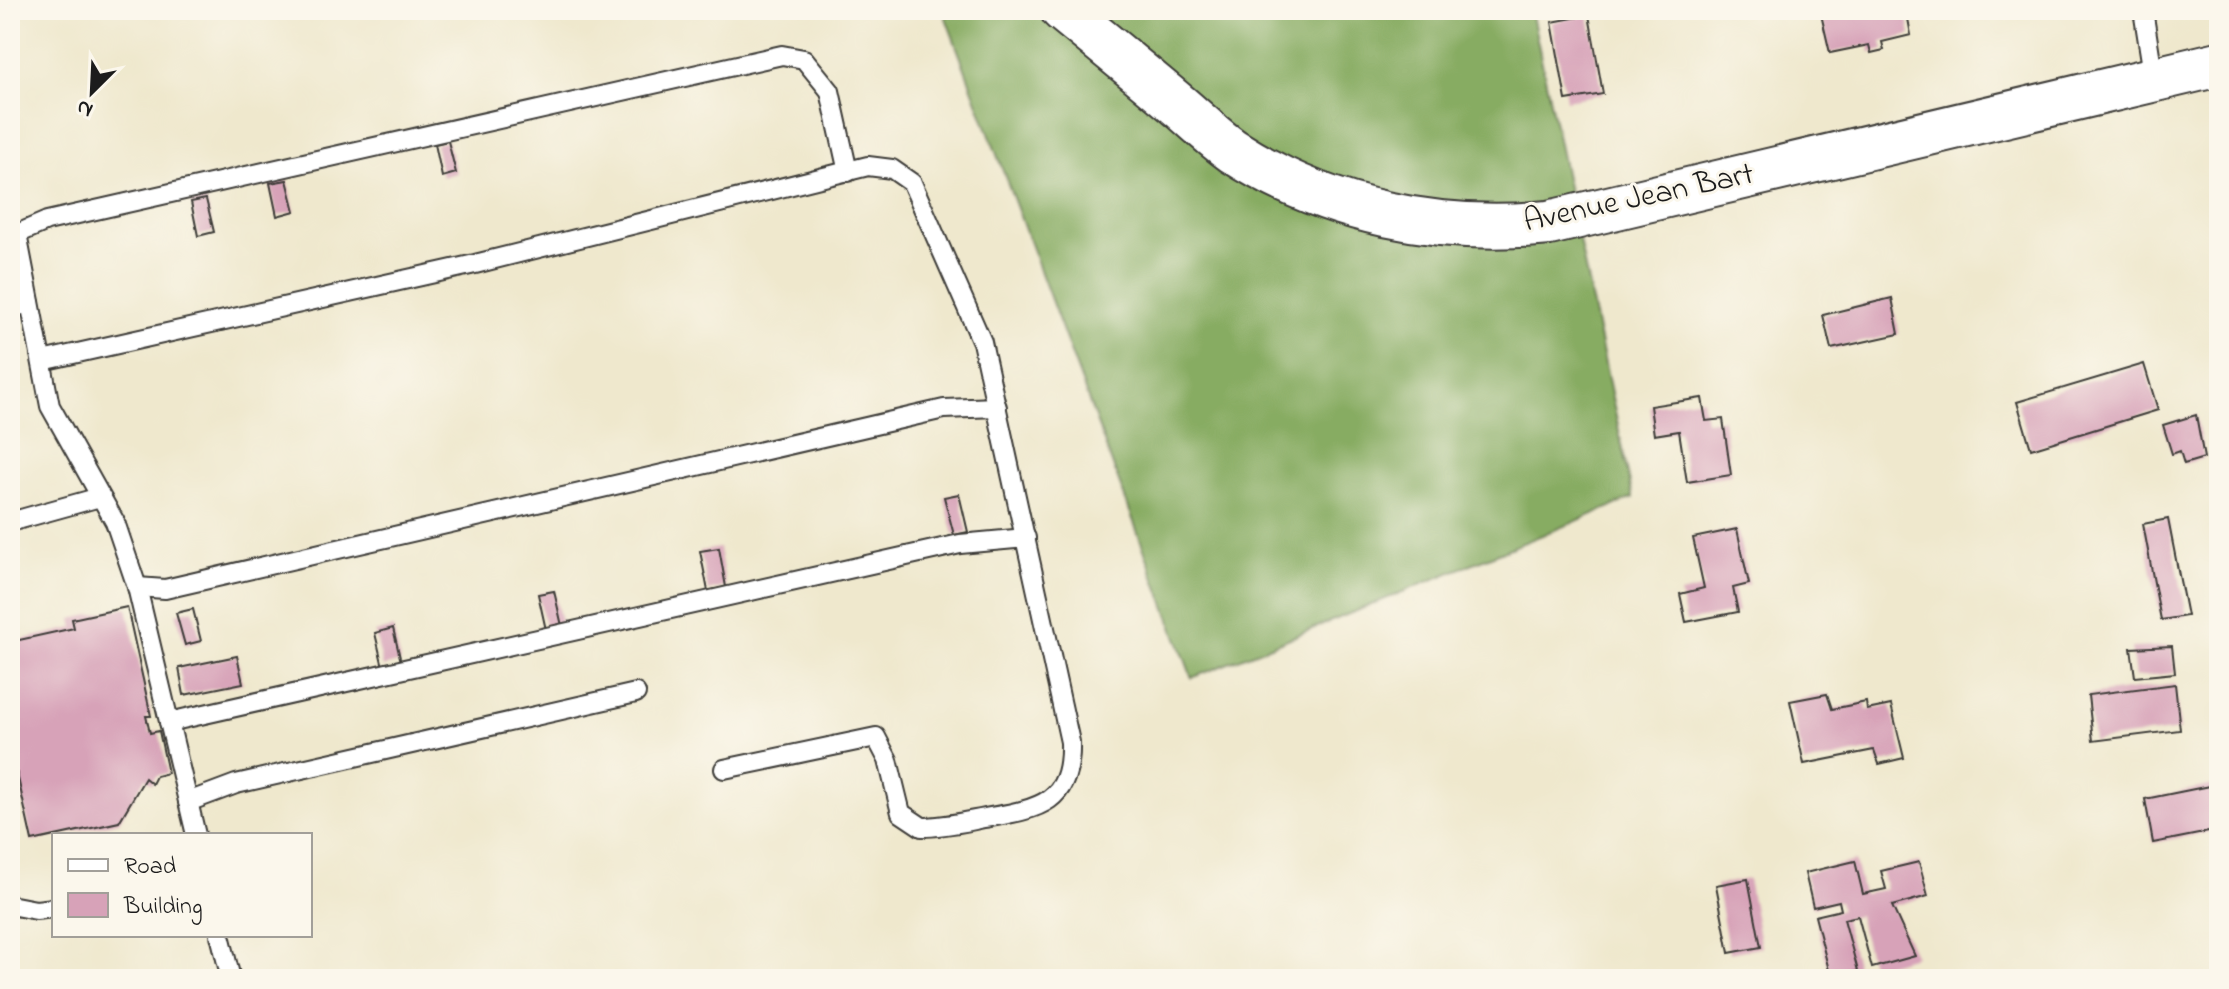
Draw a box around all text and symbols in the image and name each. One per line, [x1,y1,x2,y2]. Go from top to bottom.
north arrow [52,52,132,132]
text: N [72,90,98,125]
street label: Avenue Jean Bart [1520,152,1759,246]
legend [52,833,312,937]
text: Road [124,850,177,885]
text: Building [123,890,203,925]

